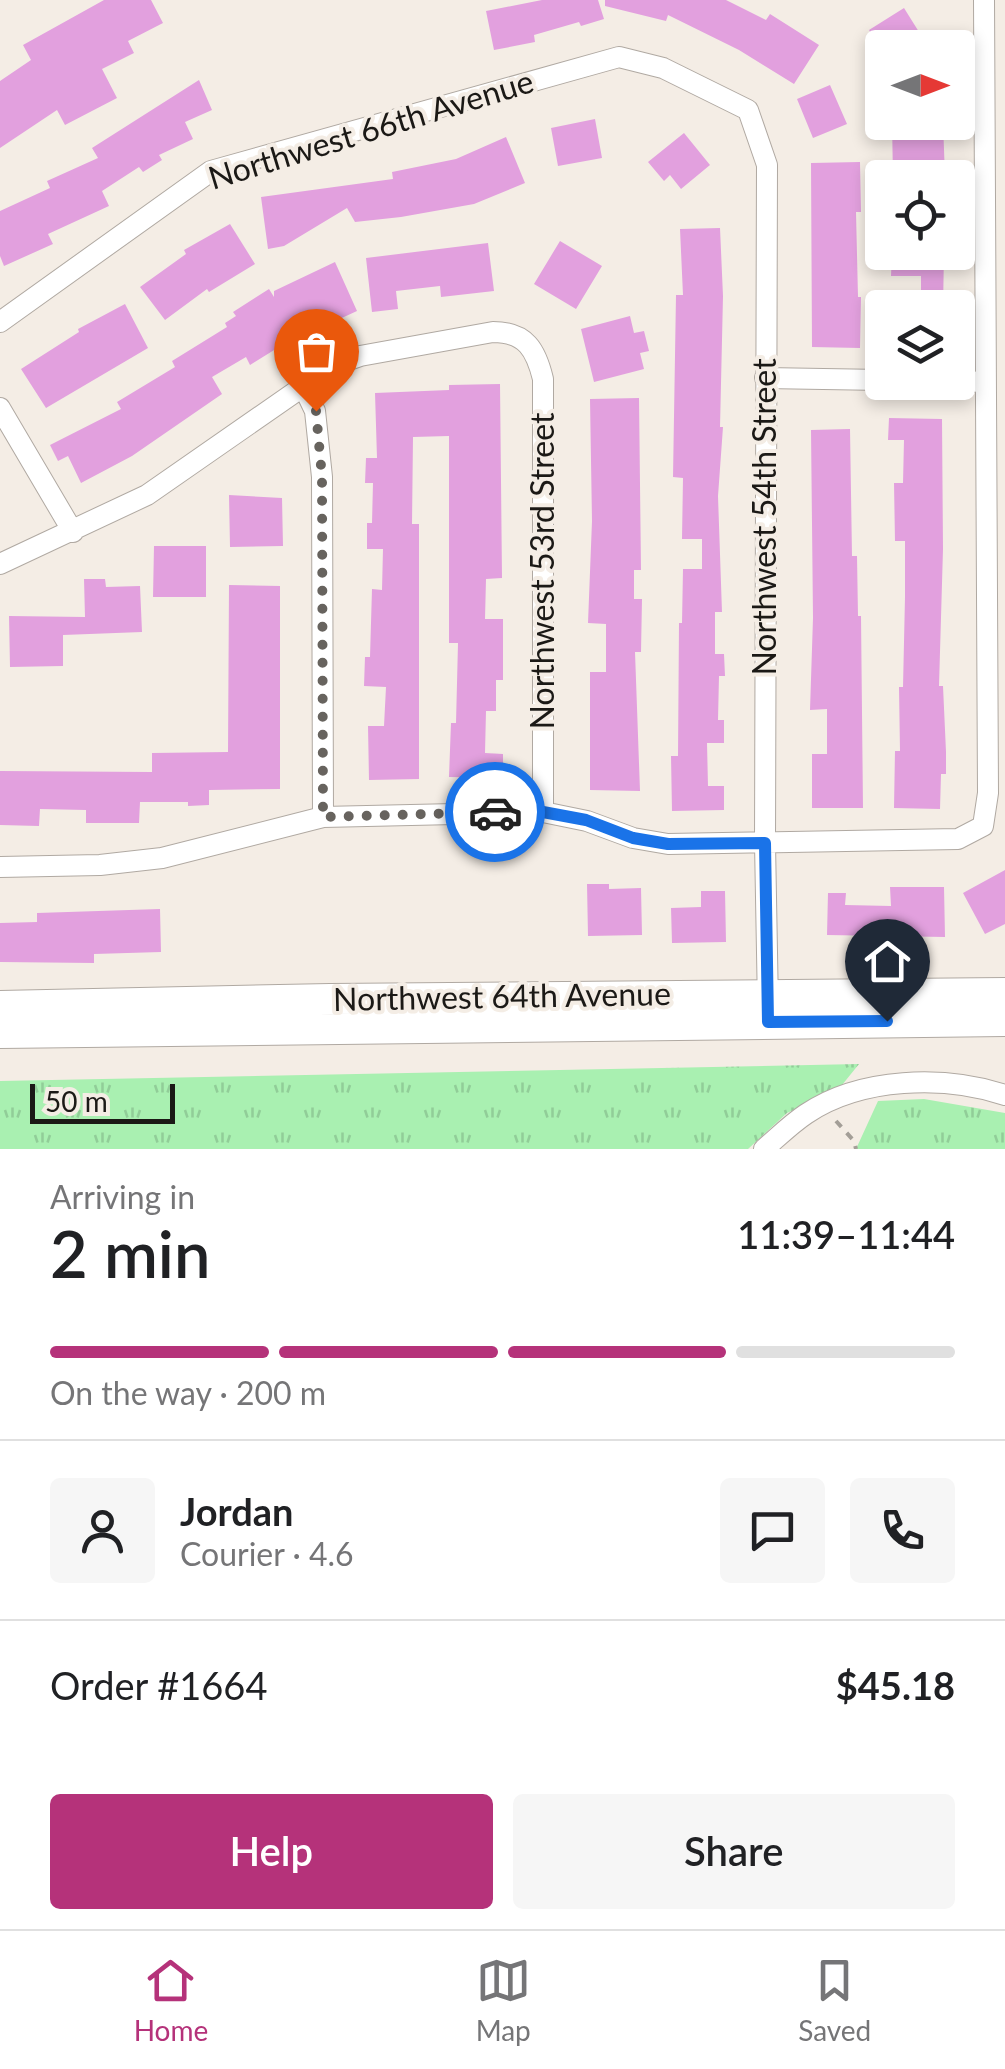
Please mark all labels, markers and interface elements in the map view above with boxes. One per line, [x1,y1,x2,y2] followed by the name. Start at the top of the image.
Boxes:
[865,30,975,140] north arrow
[865,30,975,400] map controls
[203,61,538,197] street label: Northwest 66th Avenue
[865,160,975,270] button: locate
[865,290,975,400] button: layers
[274,309,359,412] pin
[289,324,344,379] icon: bag
[744,358,783,676] street label: Northwest 54th Street
[522,412,561,729] street label: Northwest 53rd Street
[445,762,545,862] courier
[468,785,523,840] icon: car
[845,919,930,1022] pin
[860,934,915,989] icon: home
[333,973,671,1018] street label: Northwest 64th Avenue
[30,1079,175,1124] scale bar
[45,1084,108,1118] text: 50 m
[50,1177,195,1216] text: Arriving in
[737,1211,955,1257] text: 11:39–11:44
[50,1214,210,1292] text: 2 min
[50,1373,326,1412] text: On the way · 200 m
[50,1478,155,1583] button: person
[720,1478,825,1583] button: chat
[850,1478,955,1583] button: phone
[180,1488,293,1534] text: Jordan
[180,1534,354,1573] text: Courier · 4.6
[50,1662,267,1708] text: Order #1664
[836,1662,955,1708] text: $45.18
[50,1794,493,1909] button: Help
[513,1794,955,1909] button: Share
[134,1953,208,2047] tab: Home
[476,1953,531,2047] tab: Map
[798,1953,871,2047] tab: Saved

